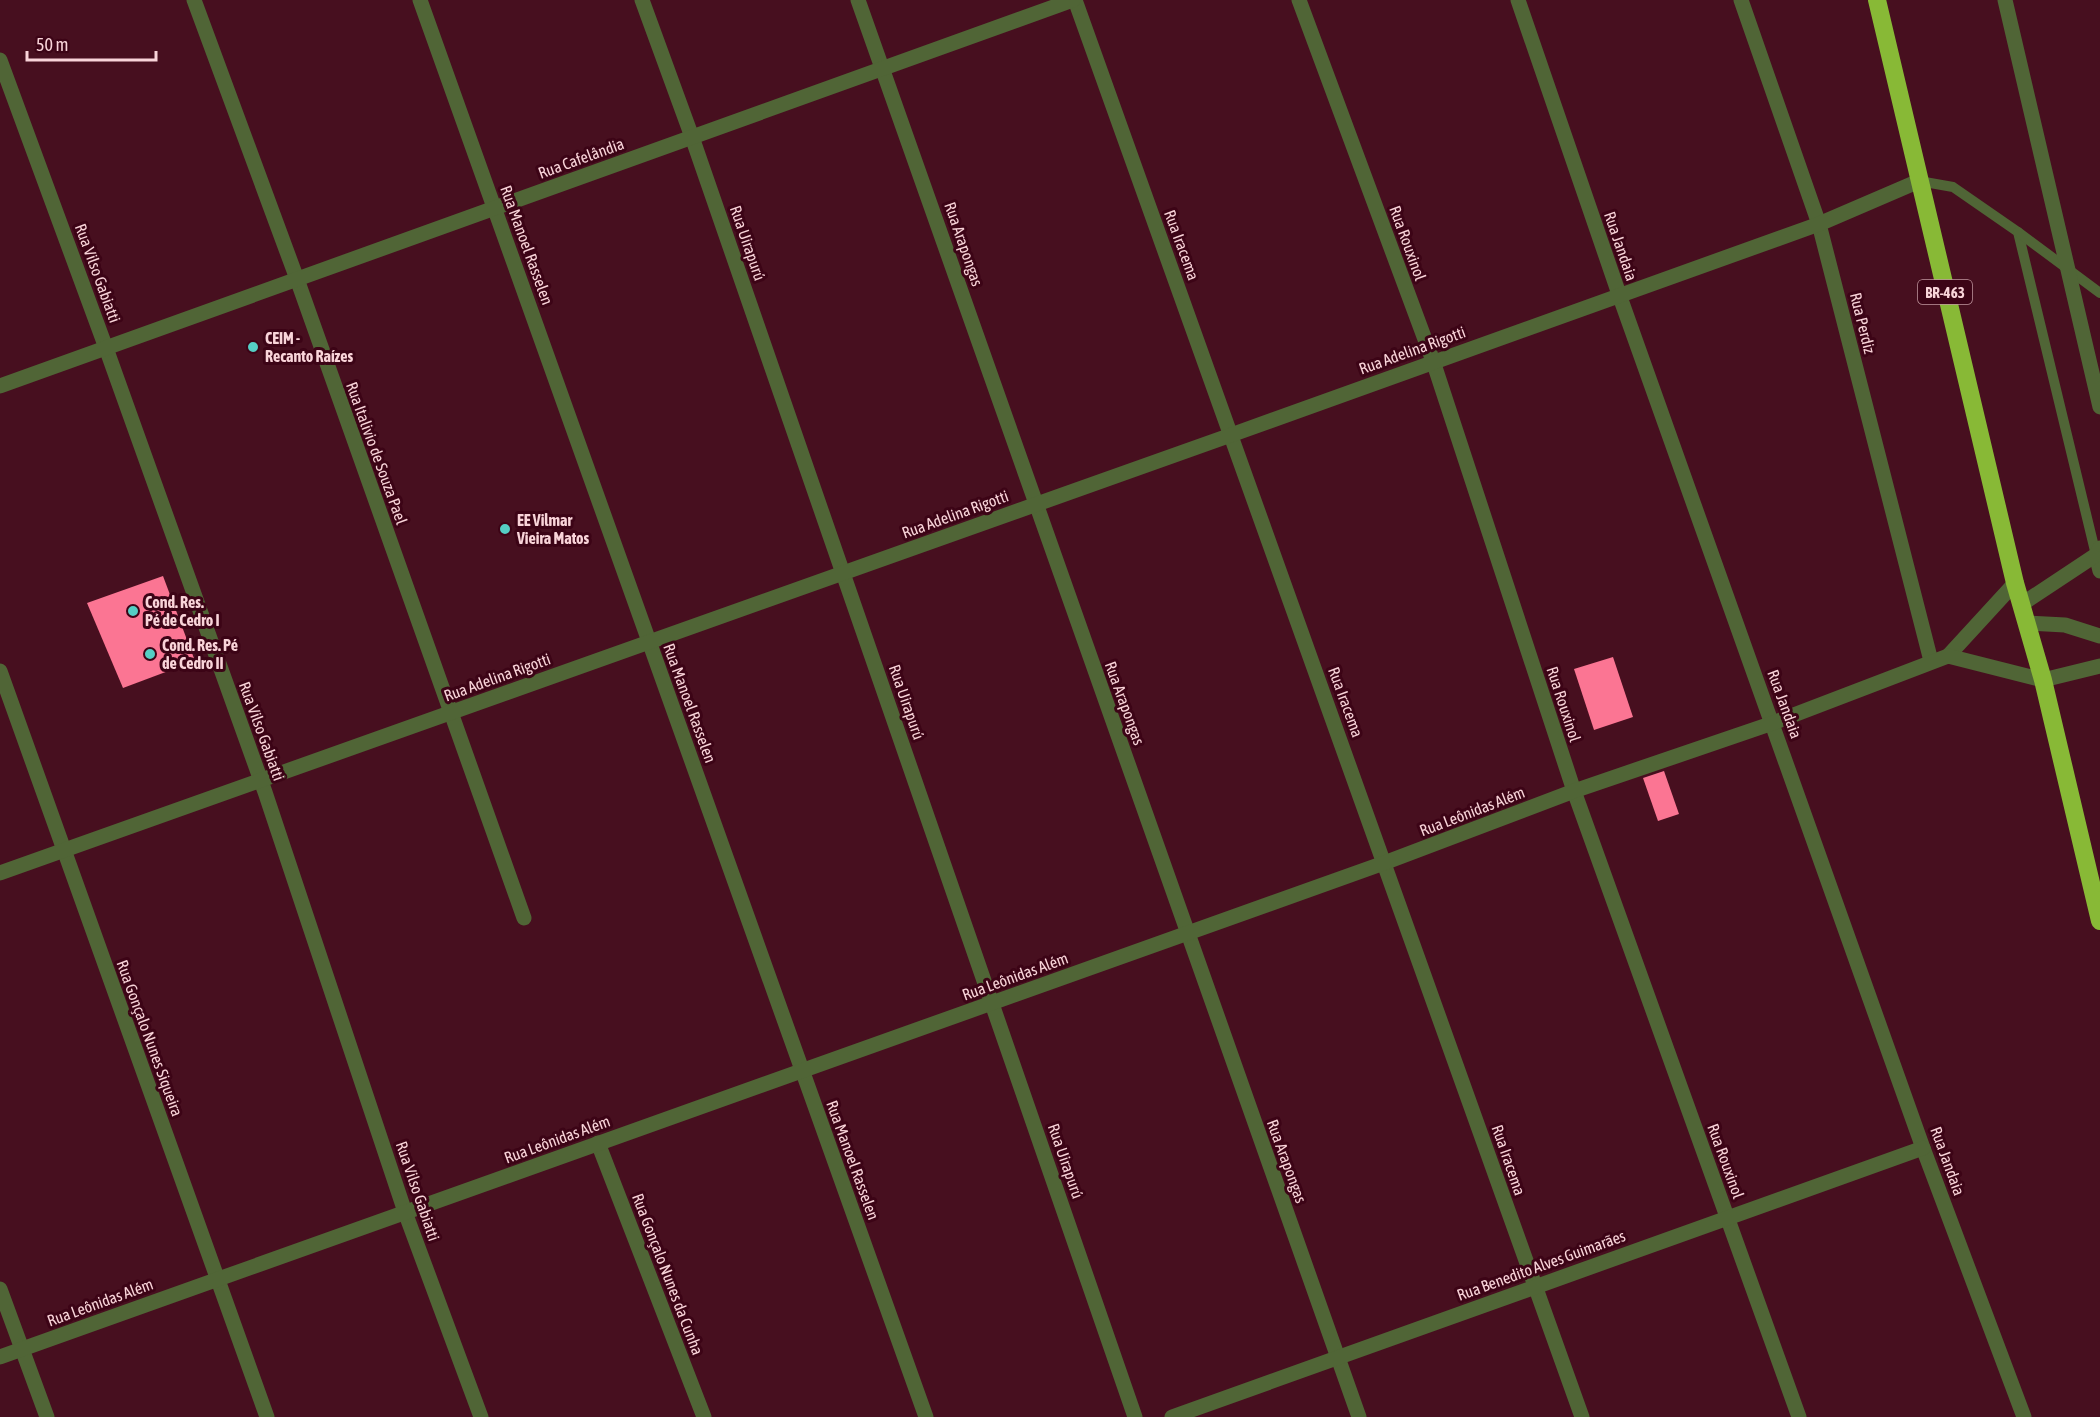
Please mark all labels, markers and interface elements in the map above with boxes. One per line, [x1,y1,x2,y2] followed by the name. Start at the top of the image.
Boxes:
[27,24,156,62] scale bar
[36,34,68,55] text: 50 m
[536,134,626,182] street label: Rua Cafelândia
[497,183,557,307] street label: Rua Manoel Rasselen
[940,200,987,289] street label: Rua Arapongas
[726,203,769,283] street label: Rua Uirapurú
[1386,203,1430,284] street label: Rua Rouxinol
[1161,207,1203,283] street label: Rua Iracema
[1601,209,1641,283] street label: Rua Jandaia
[72,221,124,325] street label: Rua Vilso Gabiatti
[1918,280,1972,304] road number: BR-463
[1847,291,1879,356] street label: Rua Perdiz
[1356,322,1468,379] street label: Rua Adelina Rigotti
[265,329,353,365] place label: CEIM - Recanto Raízes
[246,340,260,354] marker: CEIM - Recanto Raízes
[343,379,411,527] street label: Rua Italivio de Souza Pael
[899,486,1011,543] street label: Rua Adelina Rigotti
[516,511,590,547] place label: EE Vilmar Vieira Matos
[498,522,512,536] marker: EE Vilmar Vieira Matos
[145,593,220,629] place label: Cond. Res. Pé de Cedro I
[126,604,140,618] marker: Cond. Res. Pé de Cedro I
[162,636,238,672] place label: Cond. Res. Pé de Cedro II
[660,641,720,765] street label: Rua Manoel Rasselen
[143,647,157,661] marker: Cond. Res. Pé de Cedro II
[441,649,553,706] street label: Rua Adelina Rigotti
[1101,659,1149,748] street label: Rua Arapongas
[885,662,928,742] street label: Rua Uirapurú
[1325,664,1367,740] street label: Rua Iracema
[1543,664,1585,745] street label: Rua Rouxinol
[1764,667,1806,741] street label: Rua Jandaia
[236,679,288,783] street label: Rua Vilso Gabiatti
[1417,783,1527,839] street label: Rua Leônidas Além
[960,949,1070,1003] street label: Rua Leônidas Além
[112,957,187,1119] street label: Rua Gonçalo Nunes Siqueira
[823,1098,883,1222] street label: Rua Manoel Rasselen
[502,1112,612,1166] street label: Rua Leônidas Além
[1263,1117,1311,1206] street label: Rua Arapongas
[1044,1121,1087,1201] street label: Rua Uirapurú
[1704,1121,1748,1202] street label: Rua Rouxinol
[1489,1122,1529,1198] street label: Rua Iracema
[1927,1124,1969,1198] street label: Rua Jandaia
[393,1139,443,1243] street label: Rua Vilso Gabiatti
[628,1191,707,1358] street label: Rua Gonçalo Nunes da Cunha
[1454,1226,1628,1304] street label: Rua Benedito Alves Guimarães
[45,1275,155,1329] street label: Rua Leônidas Além

